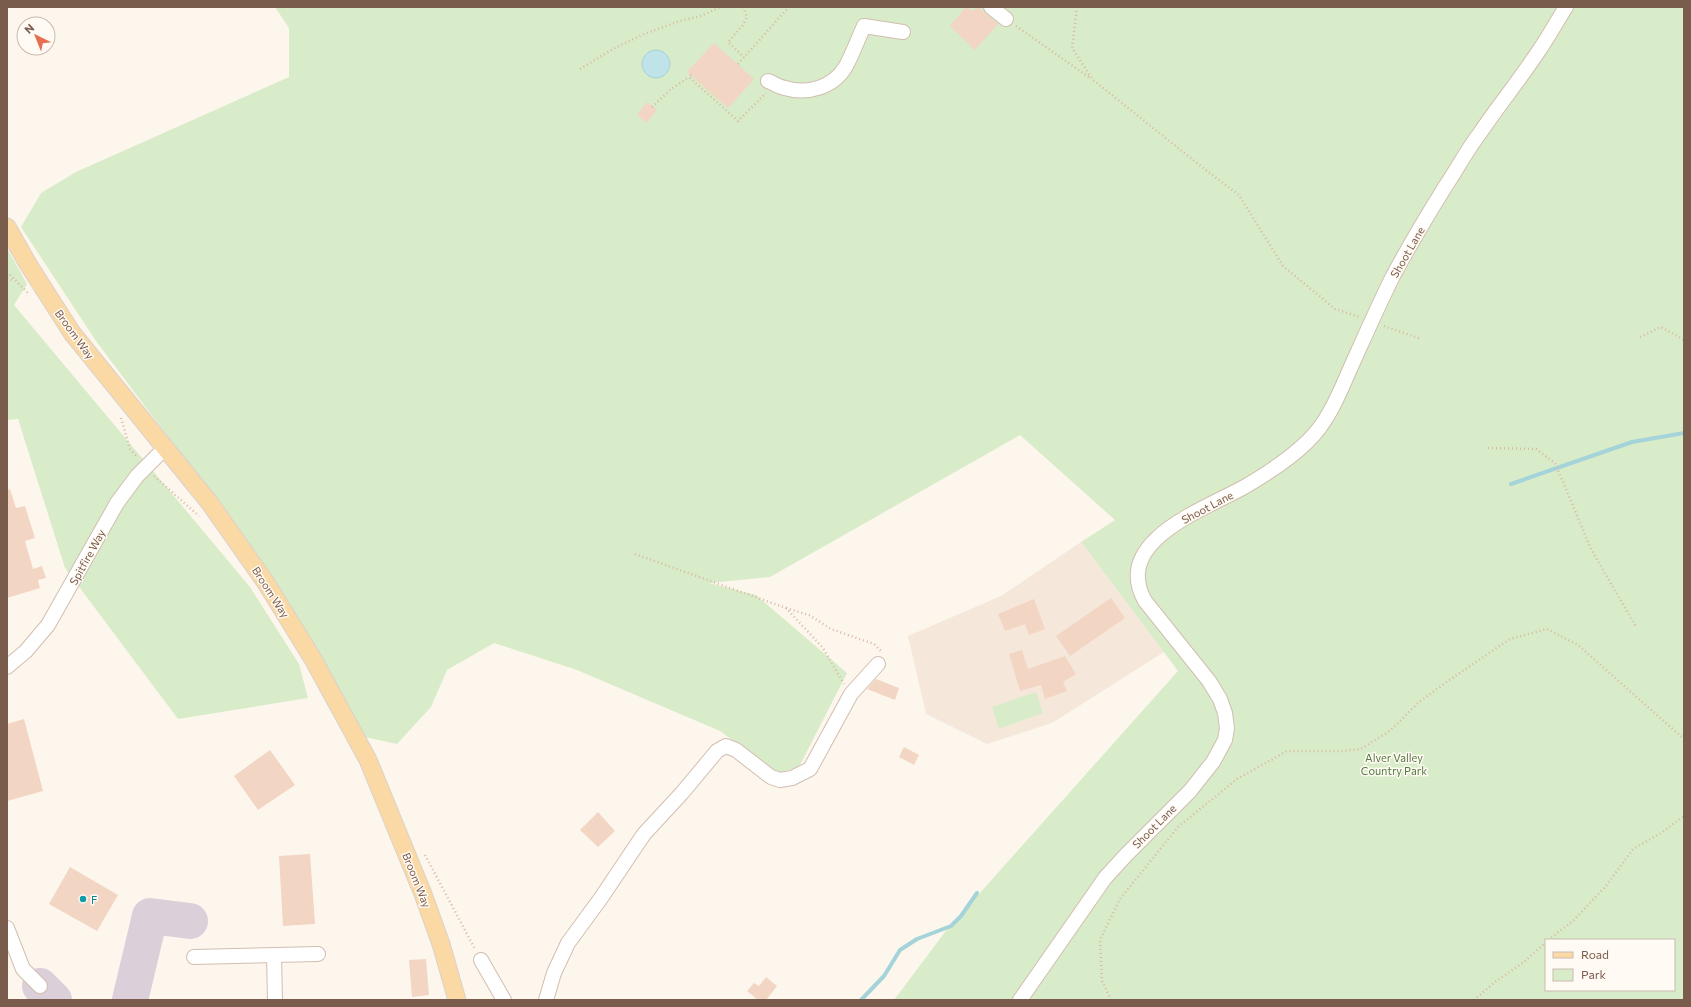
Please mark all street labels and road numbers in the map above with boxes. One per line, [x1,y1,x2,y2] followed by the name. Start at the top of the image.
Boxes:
[1387,224,1427,280] street label: Shoot Lane
[53,307,98,362] street label: Broom Way
[1179,488,1235,526] street label: Shoot Lane
[66,527,108,587] street label: Spitfire Way
[250,564,292,620] street label: Broom Way
[1129,801,1179,851] street label: Shoot Lane
[400,851,434,910] street label: Broom Way

